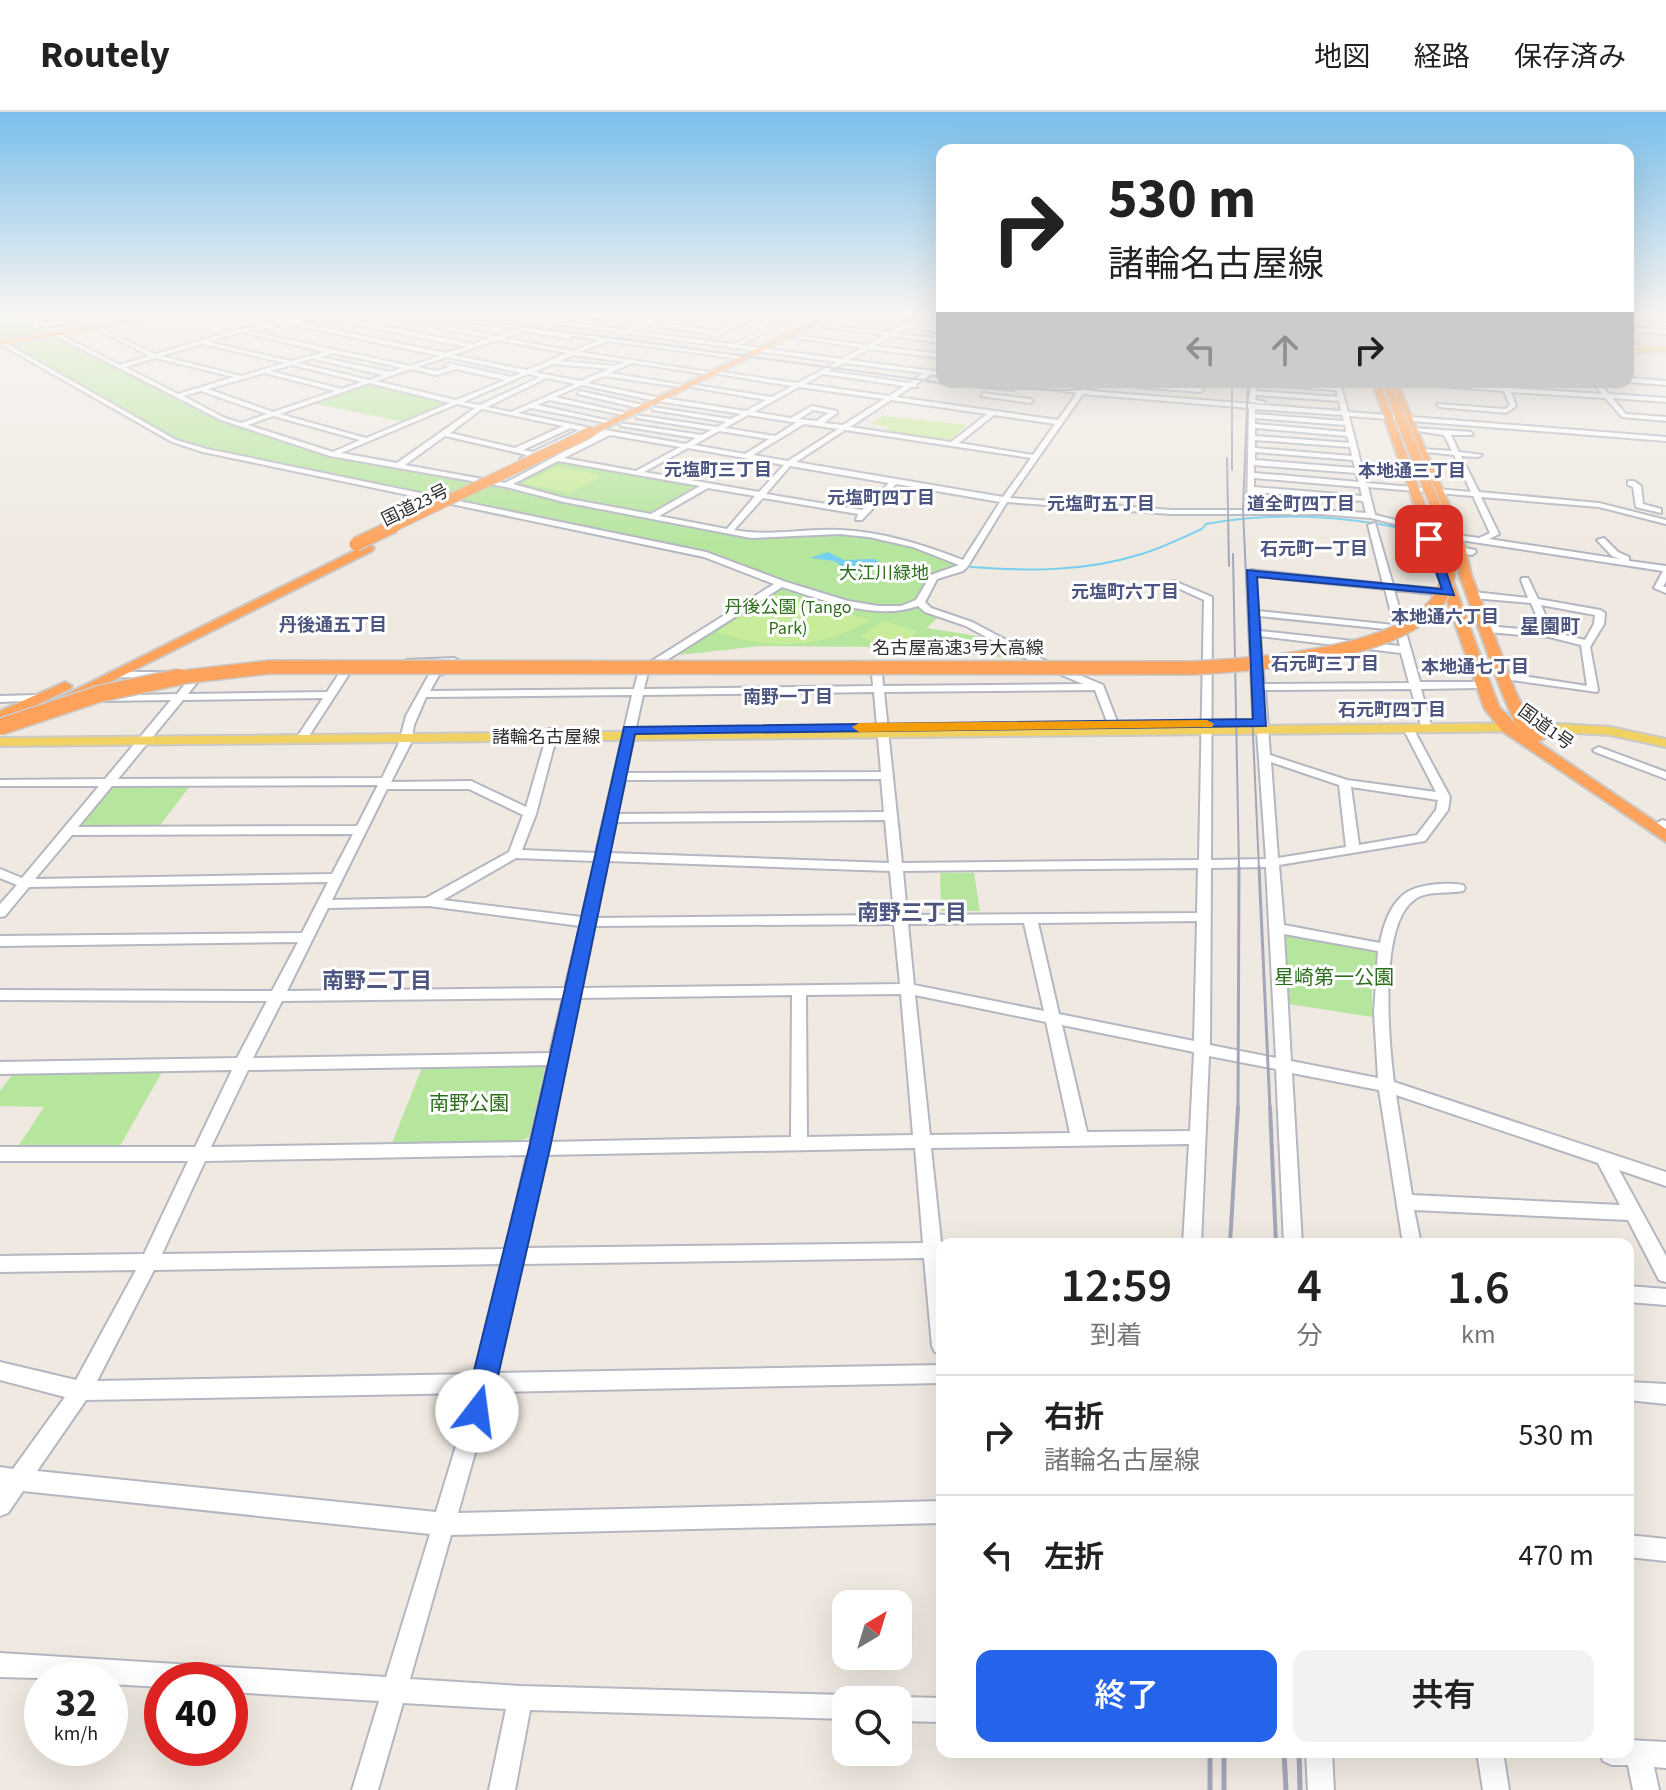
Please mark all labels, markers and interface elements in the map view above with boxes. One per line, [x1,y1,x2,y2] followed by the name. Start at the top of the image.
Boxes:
[40,28,170,82] text: Routely
[1314,37,1370,77] text: 地図
[1414,37,1470,77] text: 経路
[1514,37,1626,77] text: 保存済み
[1108,160,1256,239] text: 530 m
[976,176,1080,280] icon: right
[1108,239,1324,290] text: 諸輪名古屋線
[1179,328,1223,372] icon: left
[1263,328,1307,372] icon: ahead
[1347,328,1391,372] icon: right
[664,458,772,483] district label: 元塩町三丁目
[1358,459,1466,484] district label: 本地通三丁目
[377,478,453,532] street label: 国道23号
[827,486,935,511] district label: 元塩町四丁目
[1047,492,1155,517] district label: 元塩町五丁目
[1247,492,1355,517] district label: 道全町四丁目
[1395,505,1463,573] pin
[1407,517,1451,561] icon: arrive
[1260,537,1368,562] district label: 石元町一丁目
[839,561,929,586] park label: 大江川緑地
[1071,580,1179,605] district label: 元塩町六丁目
[725,595,851,641] park label: 丹後公園 (Tango Park)
[1391,605,1499,630] district label: 本地通六丁目
[279,613,387,638] district label: 丹後通五丁目
[1520,613,1580,641] district label: 星園町
[873,636,1043,661] street label: 名古屋高速3号大高線
[1271,652,1379,677] district label: 石元町三丁目
[1421,655,1529,680] district label: 本地通七丁目
[743,685,833,710] district label: 南野一丁目
[1338,698,1446,723] district label: 石元町四丁目
[1513,699,1579,756] street label: 国道1号
[492,725,600,750] street label: 諸輪名古屋線
[857,897,967,929] district label: 南野三丁目
[1274,964,1394,992] park label: 星崎第一公園
[322,965,432,997] district label: 南野二丁目
[429,1090,509,1118] park label: 南野公園
[1060,1252,1172,1320] text: 12:59
[1297,1252,1322,1320] text: 4
[1447,1254,1510,1322] text: 1.6
[1461,1316,1496,1353] text: km
[1090,1317,1142,1354] text: 到着
[1297,1317,1323,1354] text: 分
[435,1369,519,1453] position arrow
[1044,1396,1104,1439] text: 右折
[976,1413,1020,1457] icon: right
[1518,1414,1594,1457] text: 530 m
[1044,1442,1200,1479] text: 諸輪名古屋線
[976,1533,1020,1577] icon: left
[1518,1534,1594,1577] text: 470 m
[1044,1536,1104,1579] text: 左折
[832,1590,912,1670] north arrow
[832,1590,912,1766] map controls
[976,1650,1277,1742] button: 終了
[1293,1650,1594,1742] button: 共有
[144,1662,248,1766] speed limit sign: 40
[55,1675,97,1732] text: 32
[832,1686,912,1766] button: search
[54,1720,98,1748] text: km/h

